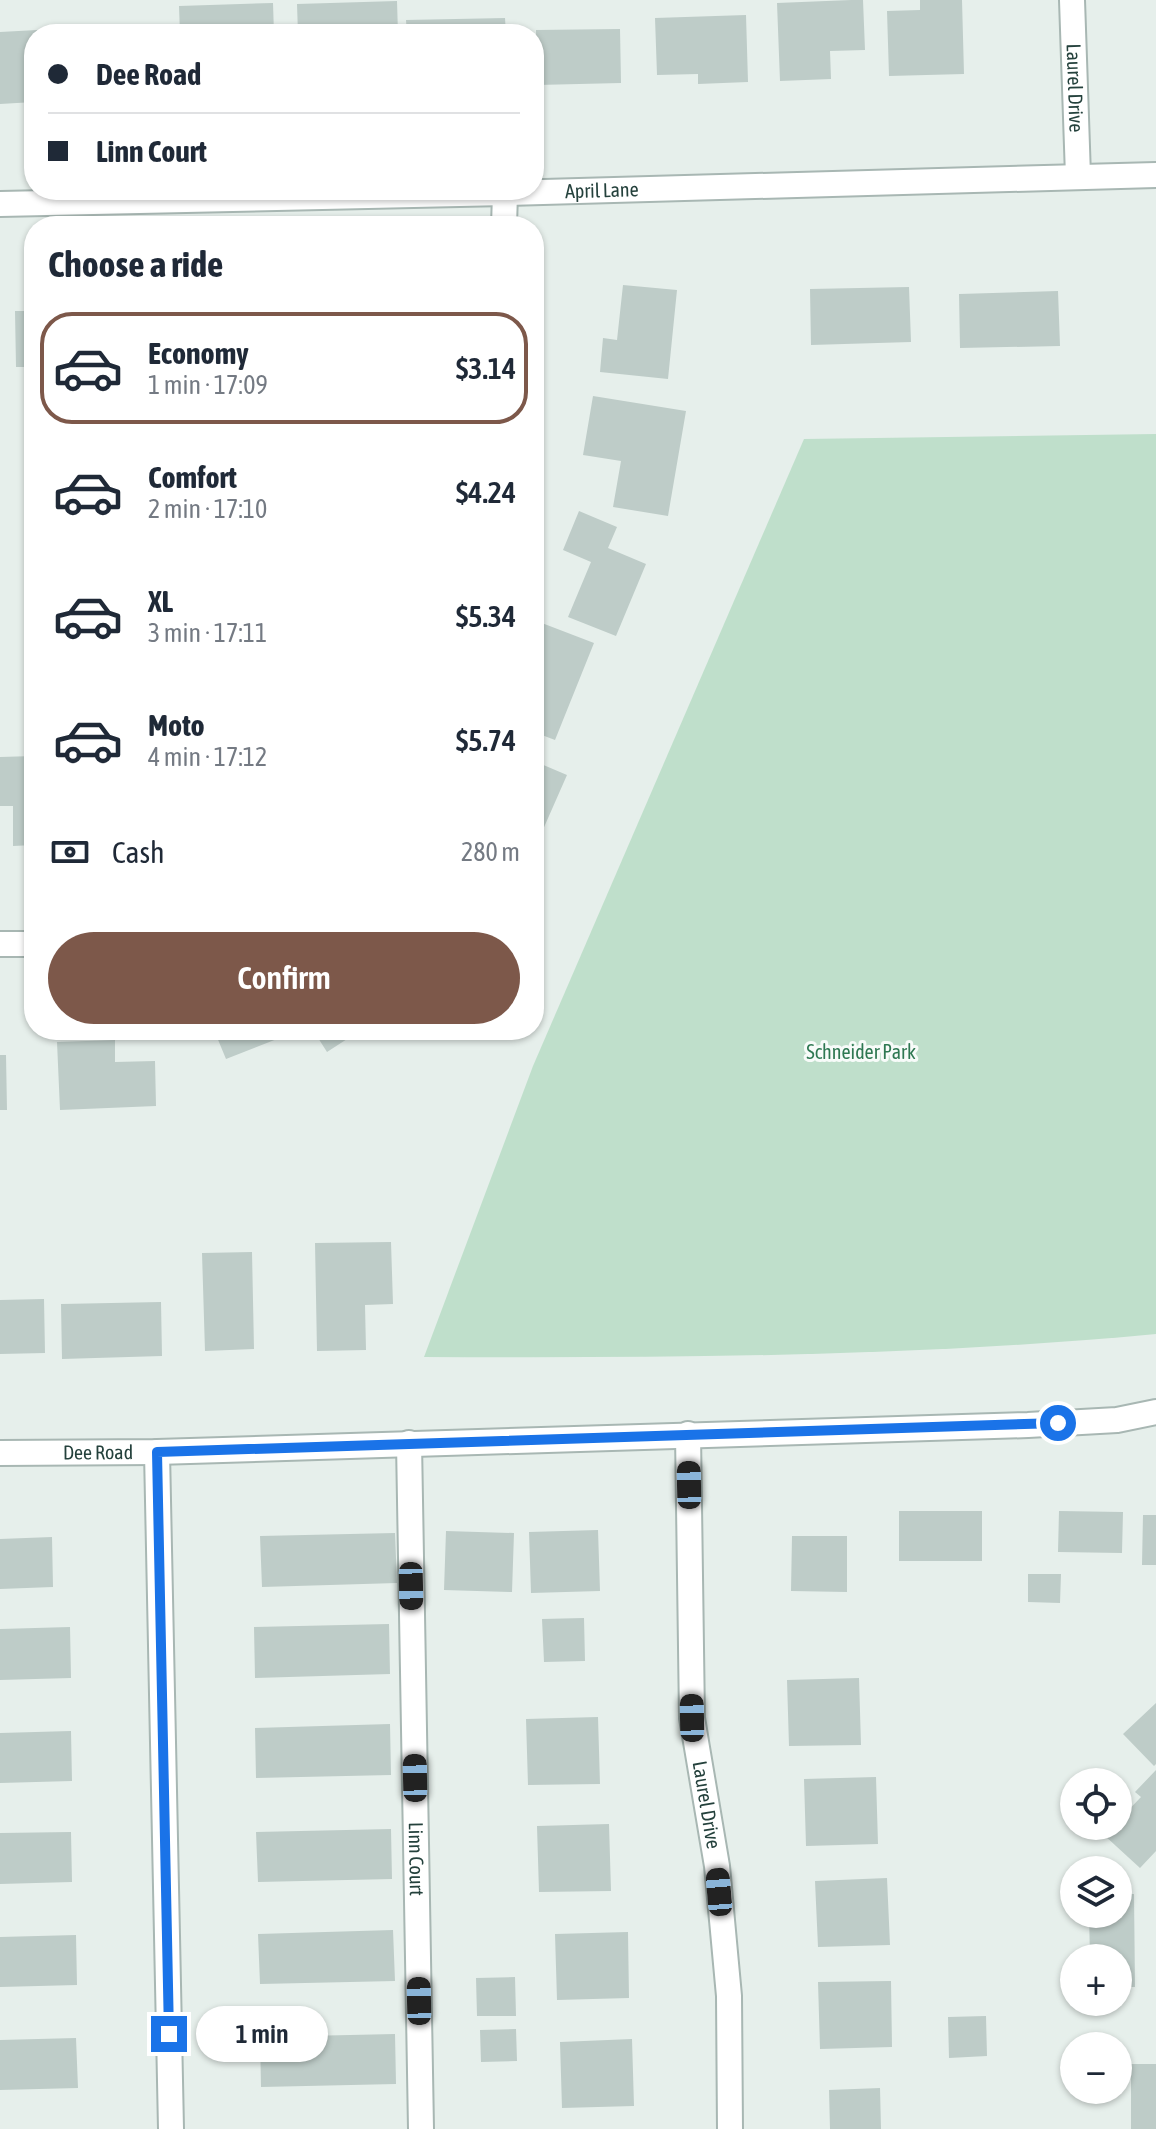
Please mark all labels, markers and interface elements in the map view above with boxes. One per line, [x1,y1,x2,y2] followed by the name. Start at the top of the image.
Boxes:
[1062,43,1089,133] street label: Laurel Drive
[96,57,201,91] text: Dee Road
[96,134,207,168] text: Linn Court
[565,177,639,202] street label: April Lane
[48,243,223,285] text: Choose a ride
[52,332,124,404] icon: car
[148,336,249,370] text: Economy
[456,351,516,385] text: $3.14
[148,370,268,400] text: 1 min · 17:09
[52,456,124,528] icon: car
[148,460,237,494] text: Comfort
[456,475,516,509] text: $4.24
[148,494,267,524] text: 2 min · 17:10
[52,580,124,652] icon: car
[148,584,173,618] text: XL
[456,599,516,633] text: $5.34
[148,618,267,648] text: 3 min · 17:11
[52,704,124,776] icon: car
[148,708,205,742] text: Moto
[456,723,516,757] text: $5.74
[148,742,267,772] text: 4 min · 17:12
[48,830,92,874] icon: cash
[112,835,165,869] text: Cash
[461,837,520,867] text: 280 m
[48,932,520,1024] button: Confirm
[806,1040,916,1063] park label: Schneider Park
[1040,1405,1076,1441] route start
[63,1440,133,1464] street label: Dee Road
[677,1461,701,1509] car
[399,1562,423,1610] car
[680,1694,704,1742] car
[403,1754,427,1802] car
[688,1759,726,1850] street label: Laurel Drive
[1060,1768,1132,2104] map controls
[1060,1768,1132,1840] button: locate
[405,1822,429,1896] street label: Linn Court
[1060,1856,1132,1928] button: layers
[705,1867,733,1917] car
[1060,1944,1132,2016] button: +
[407,1977,431,2025] car
[197,2006,329,2062] callout: 1 min
[151,2016,187,2052] route end
[235,2019,289,2049] text: 1 min
[1060,2032,1132,2104] button: −

